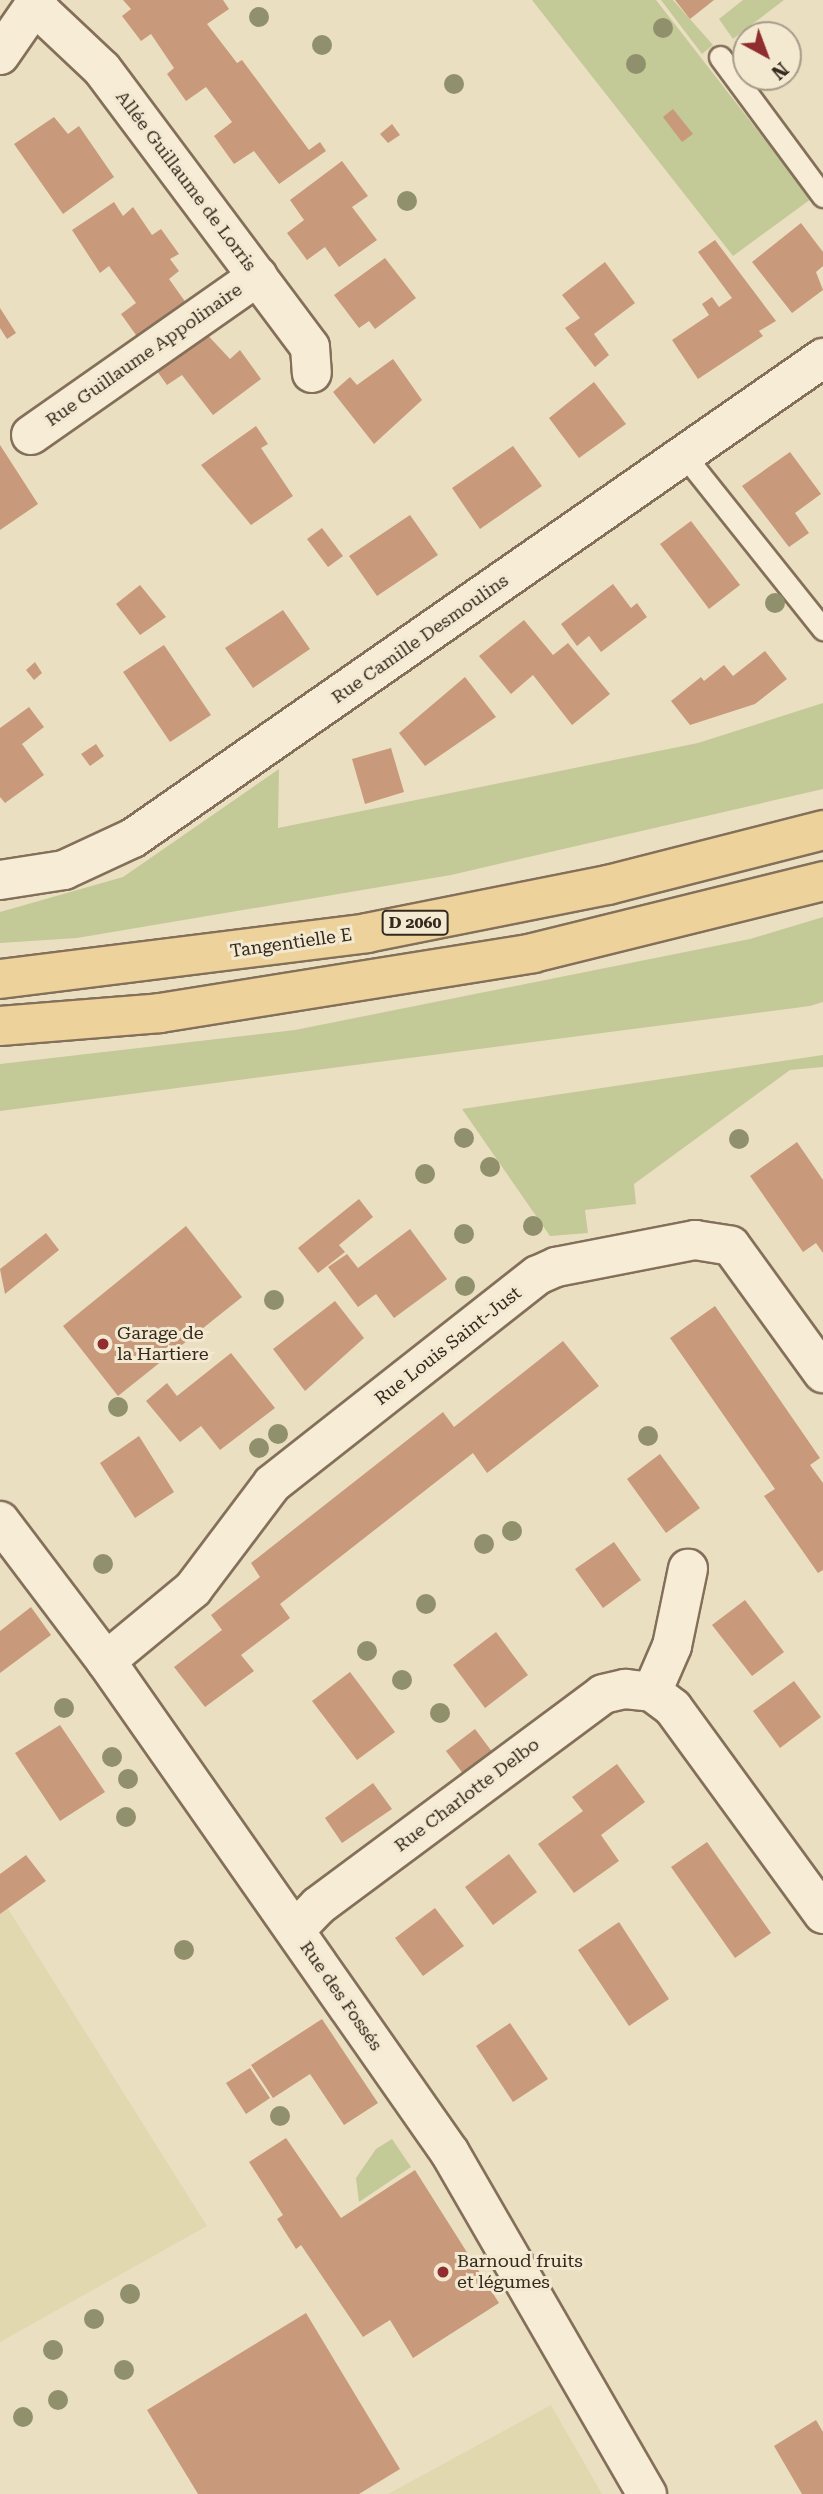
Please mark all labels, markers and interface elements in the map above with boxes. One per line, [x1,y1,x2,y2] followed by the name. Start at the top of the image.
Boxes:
[732,21,802,91] north arrow
[767,57,793,84] text: N
[111,87,261,275] street label: Allée Guillaume de Lorris
[42,279,246,431] street label: Rue Guillaume Appolinaire
[327,570,513,708] street label: Rue Camille Desmoulins
[380,911,450,936] road number: D 2060
[229,924,353,962] street label: Tangentielle E
[371,1282,525,1410] street label: Rue Louis Saint-Just
[117,1323,209,1366] place label: Garage de la Hartiere
[95,1336,111,1352] marker: Garage de la Hartiere
[390,1733,544,1857] street label: Rue Charlotte Delbo
[295,1937,387,2055] street label: Rue des Fossés
[457,2251,583,2294] place label: Barnoud fruits et légumes
[435,2264,451,2280] marker: Barnoud fruits et légumes

